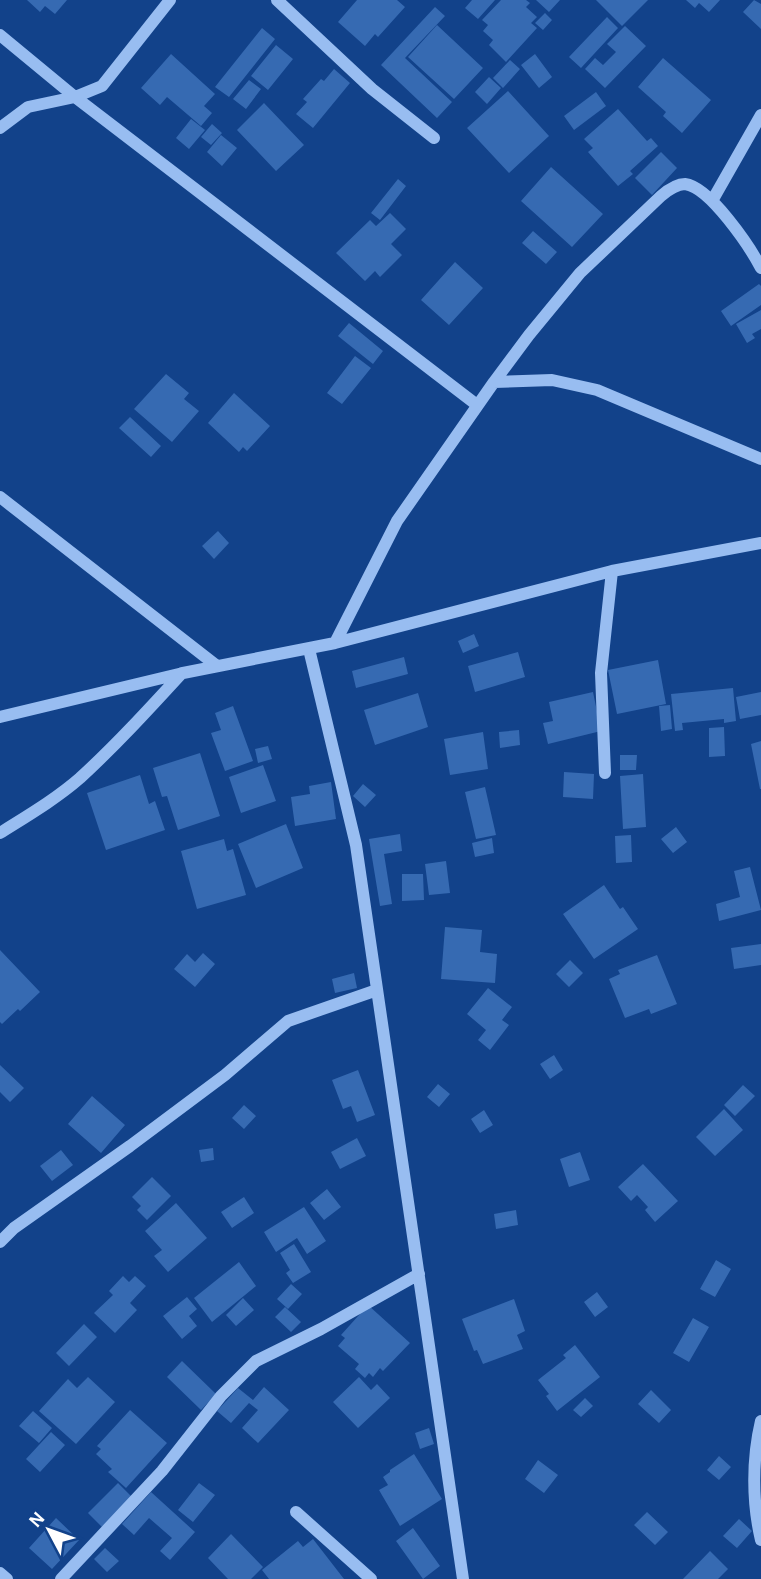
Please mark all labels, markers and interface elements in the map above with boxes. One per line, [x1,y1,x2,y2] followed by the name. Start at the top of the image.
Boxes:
[14,1495,84,1565] north arrow
[26,1509,49,1531] text: N

